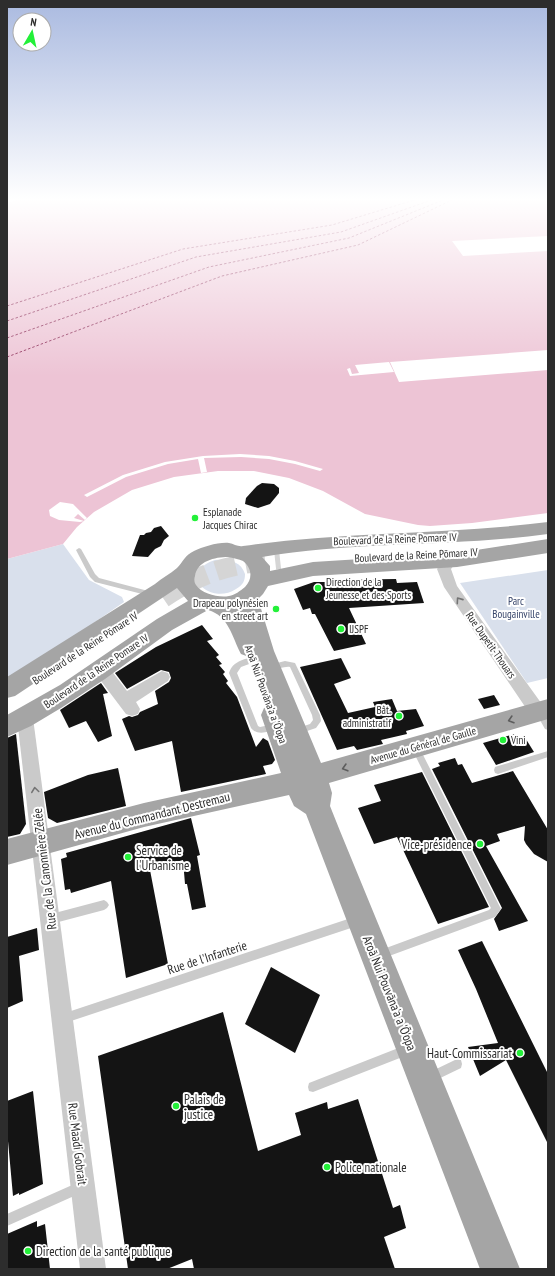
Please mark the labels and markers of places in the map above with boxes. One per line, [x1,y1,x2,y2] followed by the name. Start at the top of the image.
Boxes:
[202,505,258,532] place label: Esplanade Jacques Chirac
[190,513,200,523] marker: Esplanade Jacques Chirac
[325,575,411,602] place label: Direction de la Jeunesse et des Sports
[313,583,323,593] marker: Direction de la Jeunesse et des Sports
[193,596,268,623] place label: Drapeau polynésien en street art
[271,604,281,614] marker: Drapeau polynésien en street art
[349,622,369,636] place label: IJSPF
[336,624,346,634] marker: IJSPF
[343,703,392,730] place label: Bât. administratif
[394,711,404,721] marker: Bât. administratif
[510,733,526,747] place label: Vini
[498,735,508,745] marker: Vini
[400,836,472,853] place label: Vice-présidence
[475,839,485,849] marker: Vice-présidence
[136,842,189,874] place label: Service de l'Urbanisme
[123,852,133,862] marker: Service de l'Urbanisme
[427,1045,512,1062] place label: Haut-Commissariat
[515,1048,525,1058] marker: Haut-Commissariat
[184,1091,224,1123] place label: Palais de justice
[171,1101,181,1111] marker: Palais de justice
[335,1159,407,1176] place label: Police nationale
[322,1162,332,1172] marker: Police nationale
[36,1243,171,1260] place label: Direction de la santé publique
[23,1246,33,1256] marker: Direction de la santé publique

